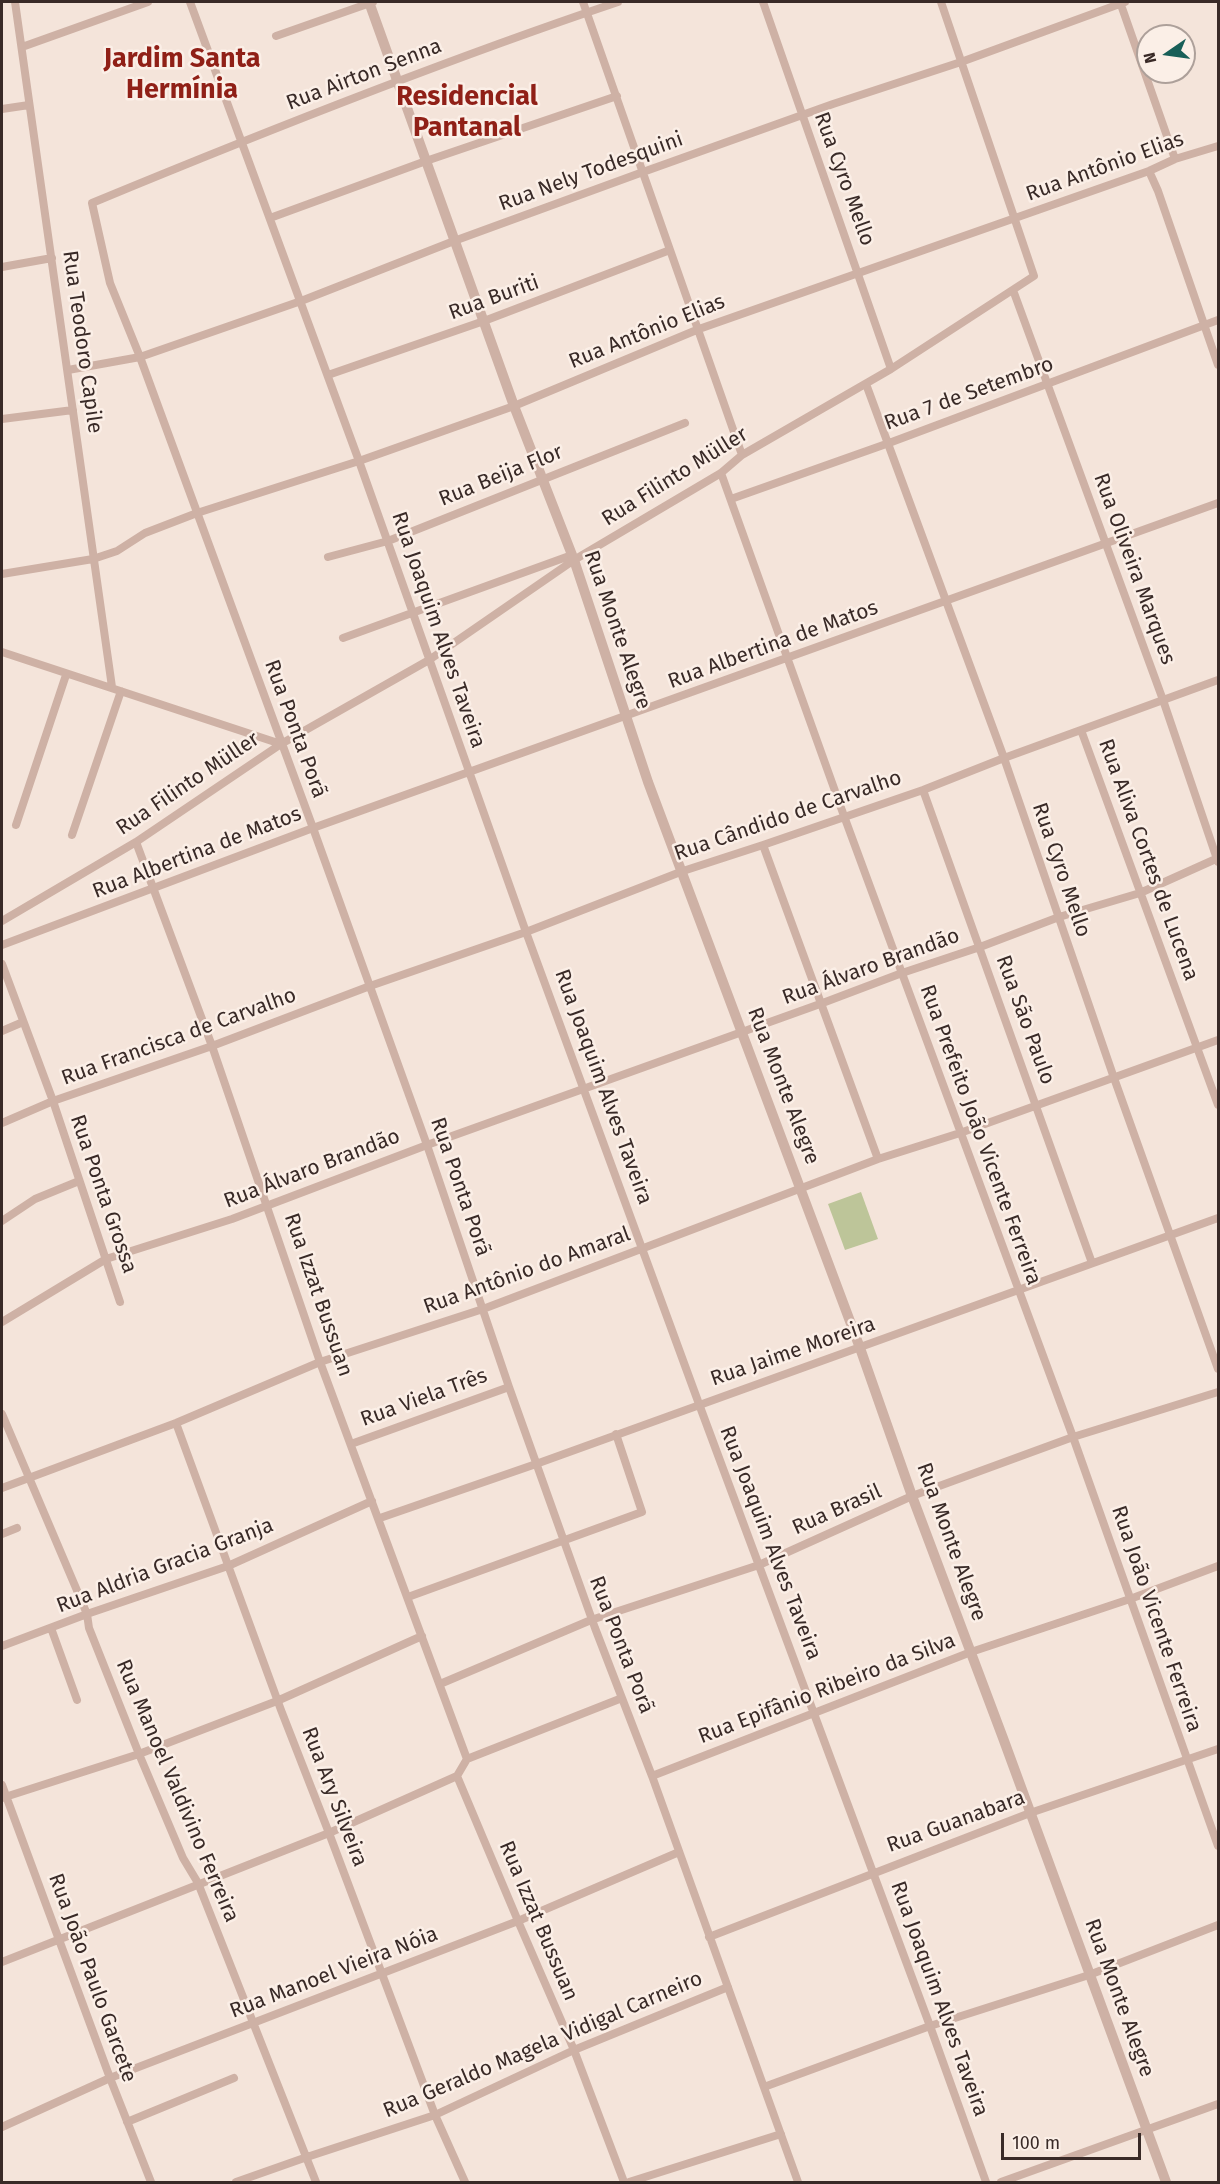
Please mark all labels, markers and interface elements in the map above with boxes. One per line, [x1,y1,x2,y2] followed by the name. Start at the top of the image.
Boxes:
[1136,24,1196,84] north arrow
[283,34,445,116] street label: Rua Airton Senna
[103,43,261,106] district label: Jardim Santa Hermínia
[1139,50,1160,65] text: N
[396,81,538,144] district label: Residencial Pantanal
[808,109,880,249] street label: Rua Cyro Mello
[495,127,687,217] street label: Rua Nely Todesquini
[1023,127,1187,207] street label: Rua Antônio Elias
[57,249,107,435] street label: Rua Teodoro Capile
[445,270,543,326] street label: Rua Buriti
[565,289,729,375] street label: Rua Antônio Elias
[881,352,1057,436] street label: Rua 7 de Setembro
[597,422,753,532] street label: Rua Filinto Müller
[435,440,567,512] street label: Rua Beija Flor
[1088,470,1180,668] street label: Rua Oliveira Marques
[386,508,490,752] street label: Rua Joaquim Alves Taveira
[578,547,656,713] street label: Rua Monte Alegre
[665,595,881,695] street label: Rua Albertina de Matos
[258,657,332,801] street label: Rua Ponta Porã
[112,727,264,841] street label: Rua Filinto Müller
[1092,736,1204,984] street label: Rua Aliva Cortes de Lucena
[671,765,905,867] street label: Rua Cândido de Carvalho
[1026,799,1096,941] street label: Rua Cyro Mello
[89,802,305,904] street label: Rua Albertina de Matos
[779,923,963,1011] street label: Rua Álvaro Brandão
[990,952,1060,1088] street label: Rua São Paulo
[549,966,657,1208] street label: Rua Joaquim Alves Taveira
[914,981,1046,1289] street label: Rua Prefeito João Vicente Ferreira
[58,983,300,1091] street label: Rua Francisca de Carvalho
[741,1004,825,1168] street label: Rua Monte Alegre
[64,1111,142,1277] street label: Rua Ponta Grossa
[424,1114,496,1260] street label: Rua Ponta Porã
[220,1124,404,1214] street label: Rua Álvaro Brandão
[278,1210,358,1380] street label: Rua Izzat Bussuan
[420,1222,634,1320] street label: Rua Antônio do Amaral
[707,1312,879,1392] street label: Rua Jaime Moreira
[357,1363,491,1433] street label: Rua Viela Três
[714,1423,826,1663] street label: Rua Joaquim Alves Taveira
[911,1459,991,1625] street label: Rua Monte Alegre
[788,1479,886,1541] street label: Rua Brasil
[1105,1503,1207,1735] street label: Rua João Vicente Ferreira
[53,1513,277,1619] street label: Rua Aldria Gracia Granja
[583,1573,659,1717] street label: Rua Ponta Porã
[695,1628,959,1750] street label: Rua Epifânio Ribeiro da Silva
[110,1656,244,1926] street label: Rua Manoel Valdivino Ferreira
[296,1724,372,1870] street label: Rua Ary Silveira
[884,1785,1028,1859] street label: Rua Guanabara
[493,1837,583,2005] street label: Rua Izzat Bussuan
[43,1870,141,2086] street label: Rua João Paulo Garcete
[885,1878,993,2120] street label: Rua Joaquim Alves Taveira
[1079,1915,1159,2081] street label: Rua Monte Alegre
[226,1922,442,2024] street label: Rua Manoel Vieira Nóia
[380,1966,706,2124] street label: Rua Geraldo Magela Vidigal Carneiro
[1004,2121,1144,2159] scale bar
[1012,2132,1060,2154] text: 100 m

